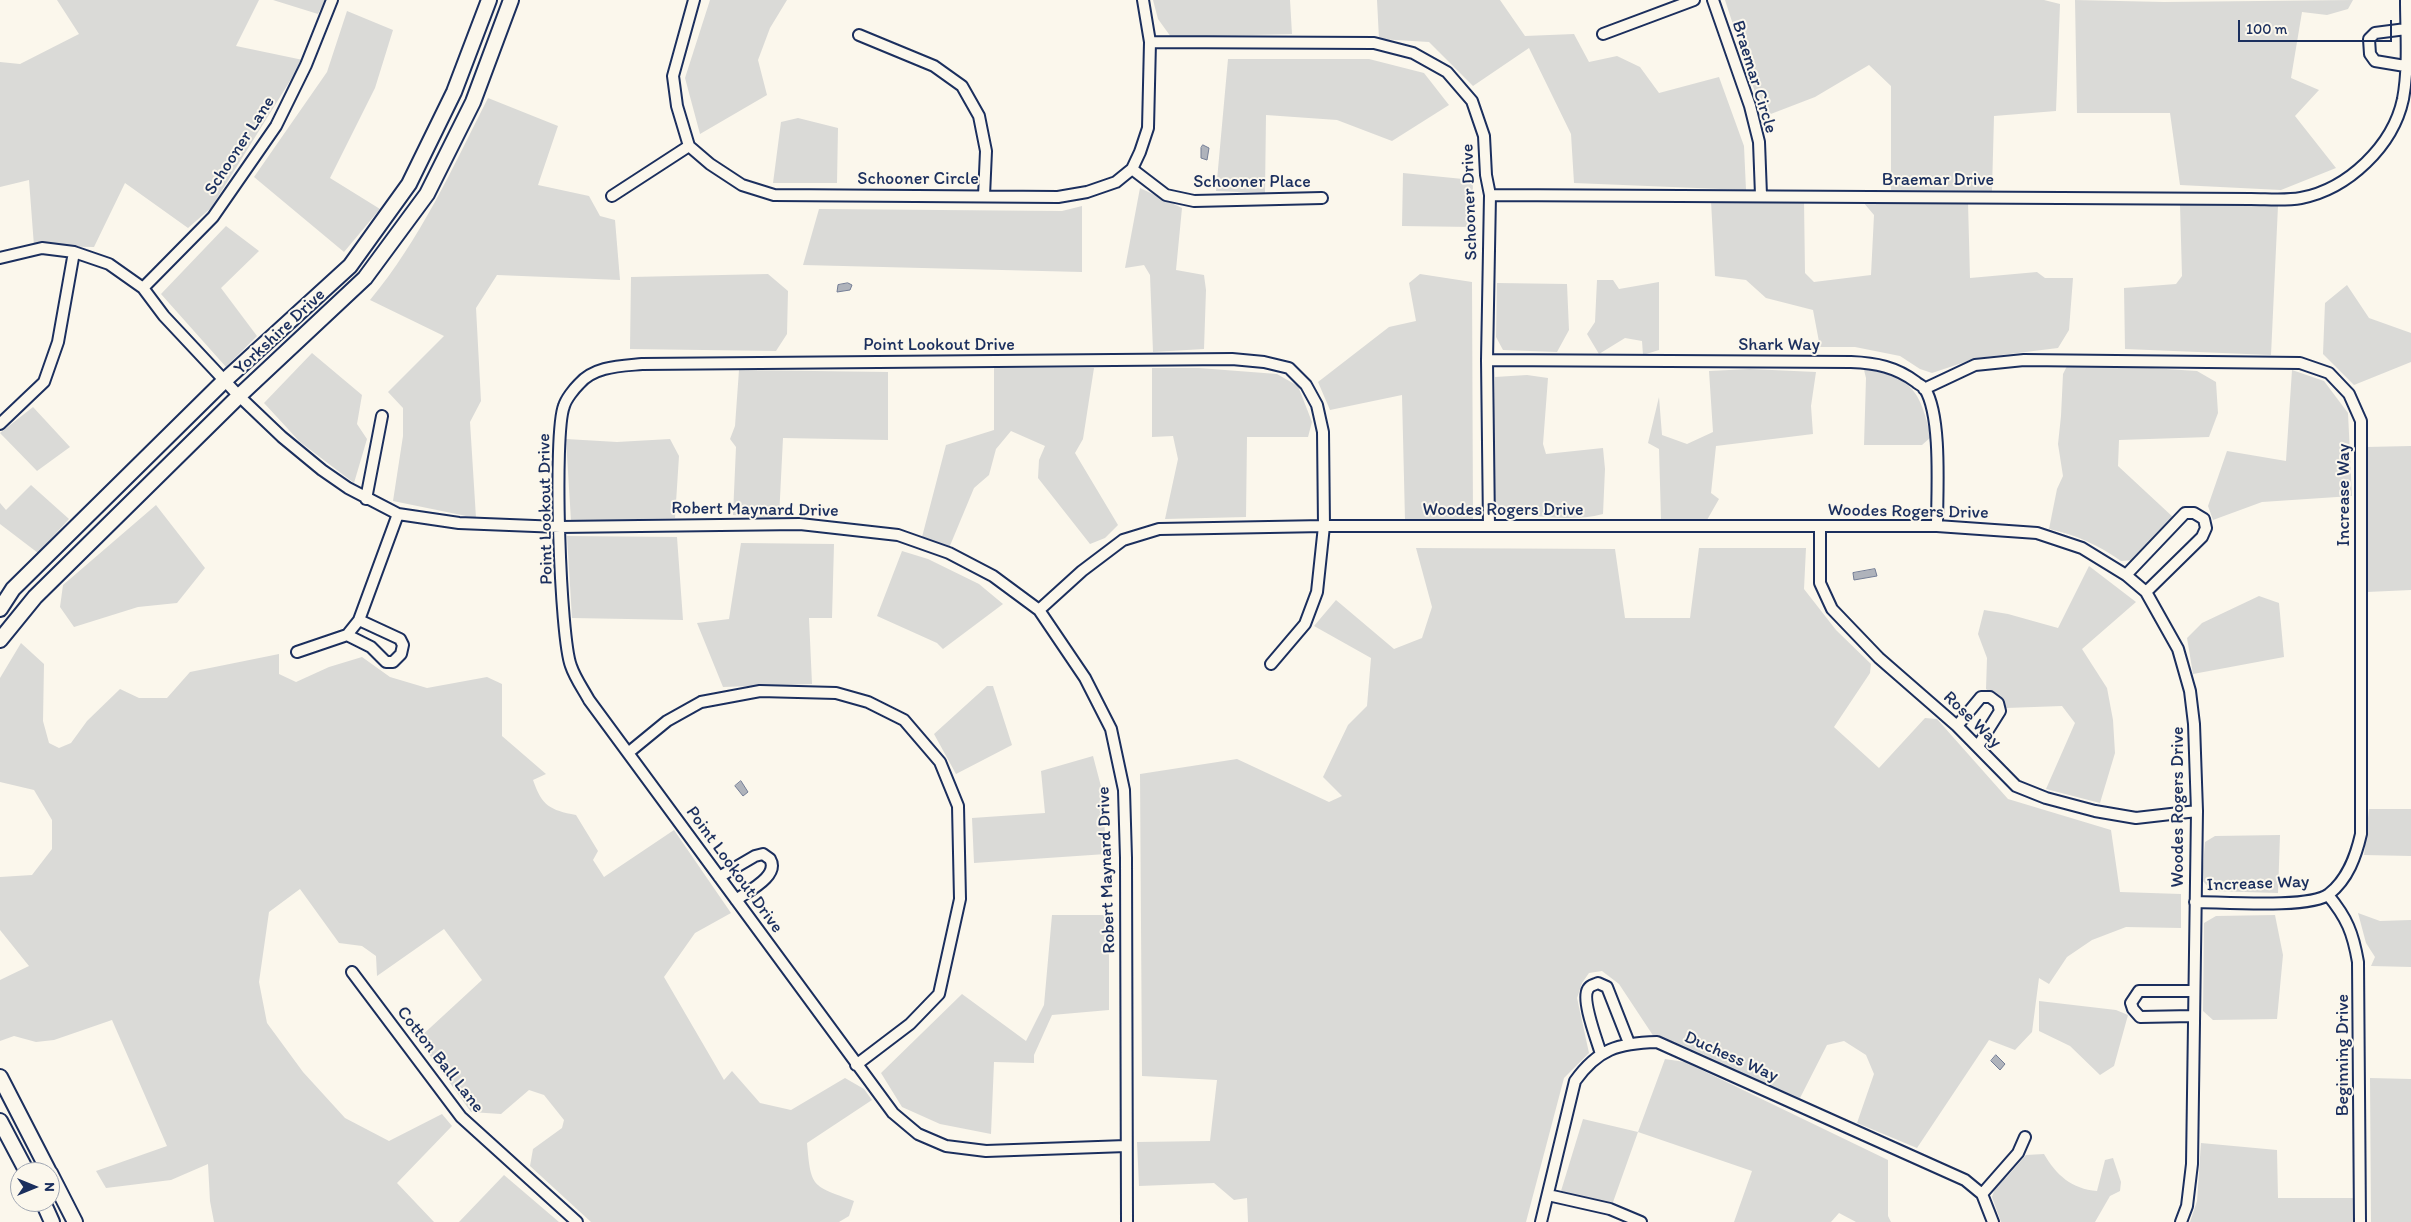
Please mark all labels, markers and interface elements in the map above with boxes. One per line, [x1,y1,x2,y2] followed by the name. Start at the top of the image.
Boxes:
[2241,10,2395,42] scale bar
[1727,18,1781,136] street label: Braemar Circle
[2246,20,2287,38] text: 100 m
[200,93,280,199] street label: Schooner Lane
[1457,143,1483,261] street label: Schooner Drive
[857,168,979,190] street label: Schooner Circle
[1882,169,1994,191] street label: Braemar Drive
[1193,171,1311,193] street label: Schooner Place
[230,284,330,380] street label: Yorkshire Drive
[863,334,1015,356] street label: Point Lookout Drive
[1738,334,1820,356] street label: Shark Way
[534,433,558,585] street label: Point Lookout Drive
[2333,444,2355,546] street label: Increase Way
[671,498,839,522] street label: Robert Maynard Drive
[1422,499,1584,521] street label: Woodes Rogers Drive
[1827,500,1989,524] street label: Woodes Rogers Drive
[1938,687,2006,753] street label: Rose Way
[2167,726,2189,888] street label: Woodes Rogers Drive
[1093,786,1121,954] street label: Robert Maynard Drive
[681,802,787,938] street label: Point Lookout Drive
[2206,871,2310,897] street label: Increase Way
[2332,994,2354,1116] street label: Beginning Drive
[392,1002,488,1118] street label: Cotton Ball Lane
[1681,1027,1781,1087] street label: Duchess Way
[10,1162,60,1212] north arrow
[41,1182,58,1192] text: N

